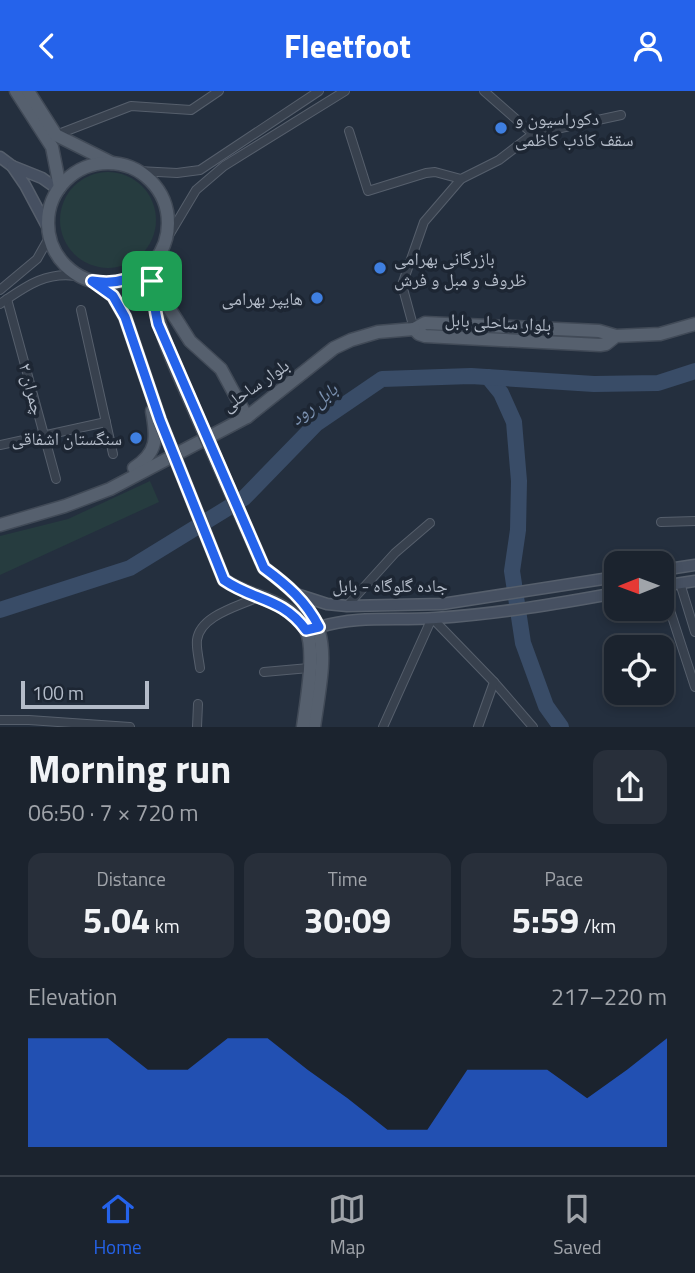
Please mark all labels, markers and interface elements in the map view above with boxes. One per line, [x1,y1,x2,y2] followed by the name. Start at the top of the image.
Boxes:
[284,22,411,70] text: Fleetfoot
[28,27,66,65] icon: back
[629,27,667,65] icon: person
[515,105,634,153] place label: دکوراسیون و سقف کاذب کاظمی
[493,120,509,136] marker: دکوراسیون و سقف کاذب کاظمی
[394,245,527,293] place label: بازرگانی بهرامی ظروف و مبل و فرش
[122,251,182,311] pin
[372,260,388,276] marker: بازرگانی بهرامی ظروف و مبل و فرش
[133,262,171,300] icon: arrive
[221,285,303,312] place label: هایپر بهرامی
[309,290,325,306] marker: هایپر بهرامی
[444,306,552,338] street label: بلوار ساحلی بابل
[215,352,295,418] street label: بلوار ساحلی
[12,360,52,418] street label: چمران ۲
[283,374,344,432] water label: بابل رود
[12,425,122,452] place label: سنگستان اشفاقی
[128,430,144,446] marker: سنگستان اشفاقی
[604,551,674,621] north arrow
[604,551,674,705] map controls
[332,572,448,599] street label: جاده گلوگاه - بابل
[604,635,674,705] button: locate
[21,678,149,710] scale bar
[32,678,84,707] text: 100 m
[28,740,231,798] text: Morning run
[593,750,667,824] button: share
[28,795,198,830] text: 06:50 · 7 × 720 m
[96,864,166,893] text: Distance
[328,864,367,893] text: Time
[545,864,583,893] text: Pace
[83,893,150,947] text: 5.04
[304,893,391,947] text: 30:09
[511,893,579,947] text: 5:59
[150,911,180,940] text: km
[579,911,616,940] text: /km
[28,979,117,1014] text: Elevation
[551,979,667,1014] text: 217–220 m
[93,1190,142,1261] tab: Home
[328,1190,366,1261] tab: Map
[553,1190,602,1261] tab: Saved

